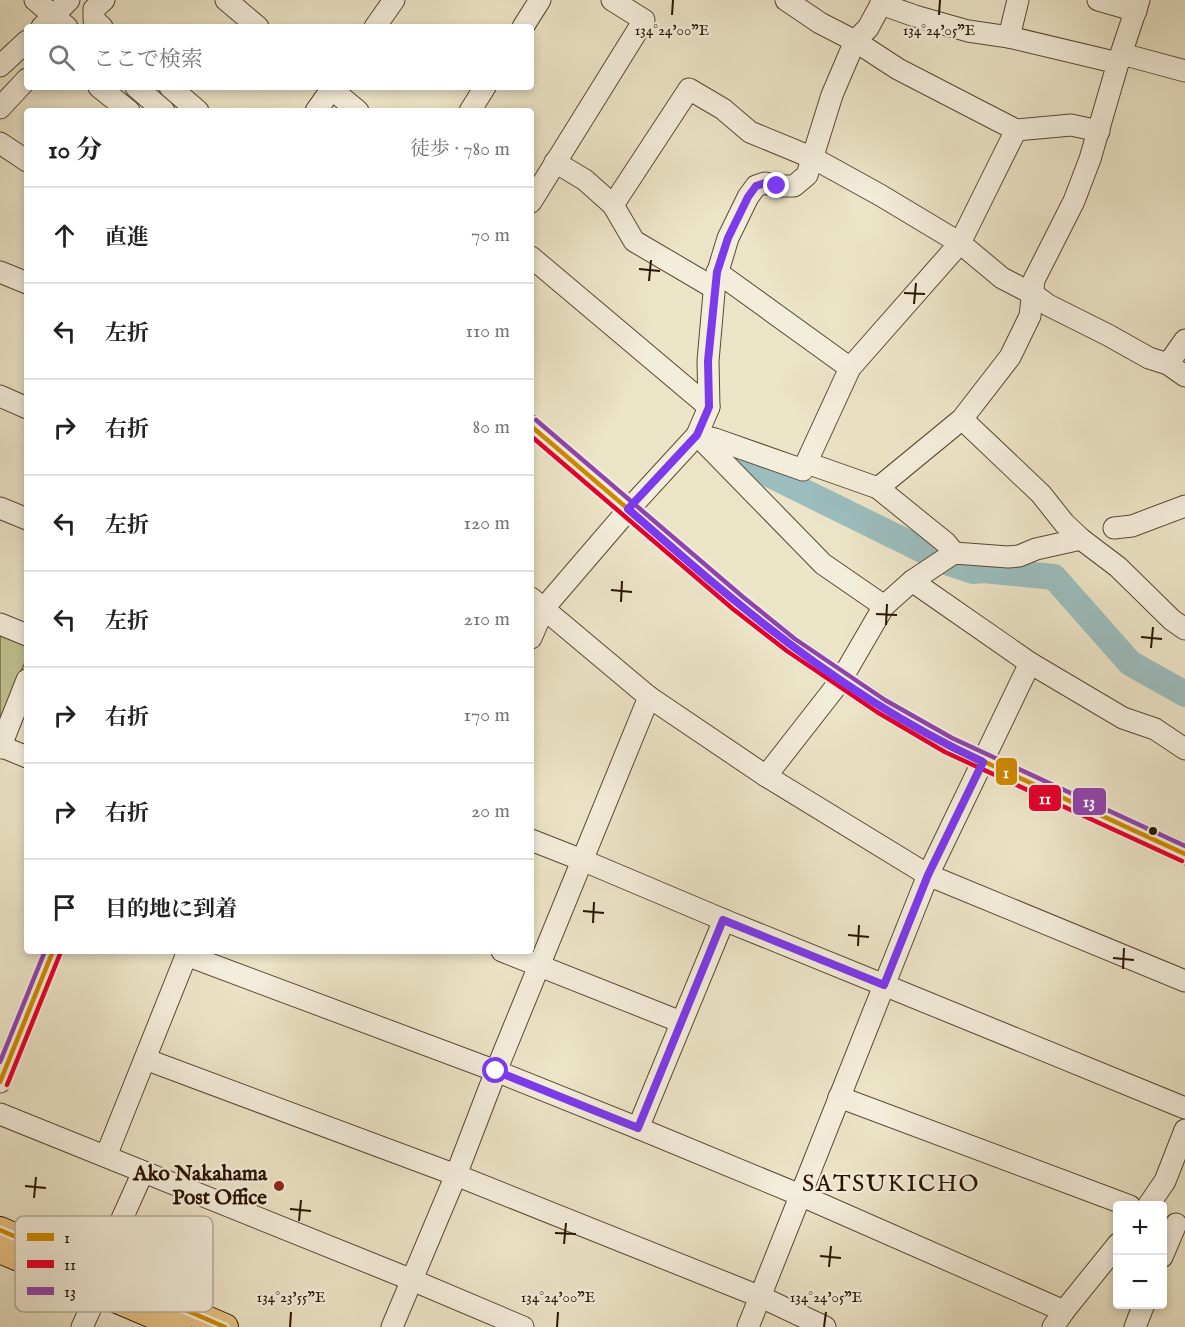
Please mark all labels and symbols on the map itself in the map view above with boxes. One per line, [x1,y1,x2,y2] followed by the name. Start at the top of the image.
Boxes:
[635,21,709,40] text: 134°24'00"E
[903,21,975,40] text: 134°24'05"E
[763,172,789,198] route end
[995,757,1018,786] line badge: 1
[1003,764,1009,784] text: 1
[1028,784,1062,812] line badge: 11
[1072,787,1107,816] line badge: 13
[1039,790,1051,810] text: 11
[1083,793,1095,813] text: 13
[1147,825,1159,837] unlabelled marker
[482,1057,508,1083] route start
[132,1161,268,1212] place label: Ako Nakahama Post Office
[802,1169,980,1200] district label: SATSUKICHO
[272,1179,286,1193] marker: Ako Nakahama Post Office
[15,1216,213,1312] legend
[64,1229,70,1249] text: 1
[64,1256,76,1276] text: 11
[64,1283,76,1303] text: 13
[257,1288,325,1307] text: 134°23'55"E
[521,1288,595,1307] text: 134°24'00"E
[790,1288,862,1307] text: 134°24'05"E

